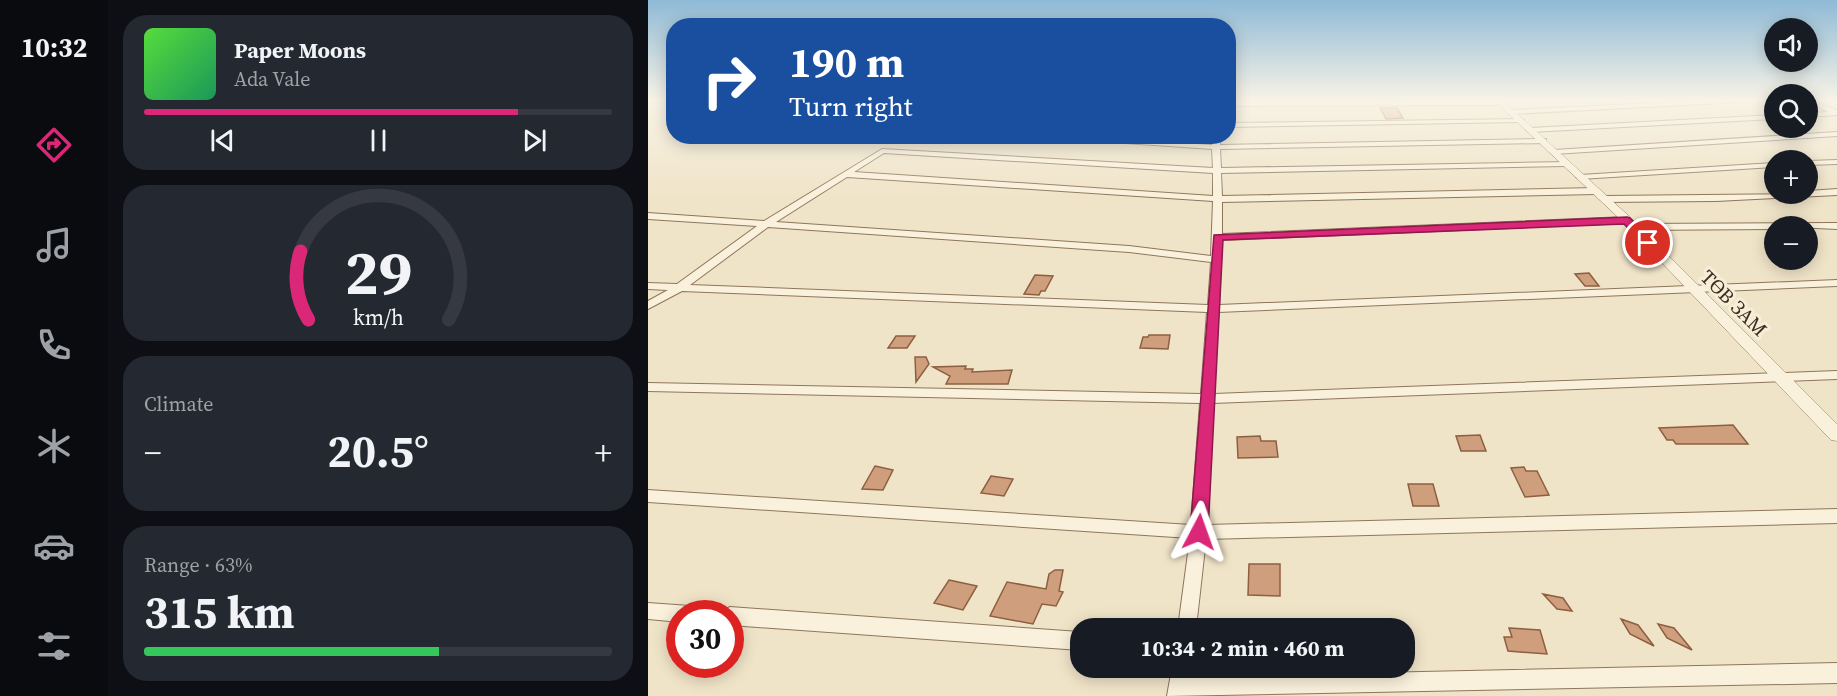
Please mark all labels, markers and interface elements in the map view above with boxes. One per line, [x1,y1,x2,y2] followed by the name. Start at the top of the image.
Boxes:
[1764,18,1818,270] map controls
[1764,18,1818,72] button: sound
[21,29,87,66] text: 10:32
[789,33,904,91] text: 190 m
[234,35,366,65] text: Paper Moons
[690,42,768,120] icon: right
[234,65,310,93] text: Ada Vale
[1764,84,1818,138] button: search
[789,88,913,125] text: Turn right
[33,124,75,166] icon: directions
[206,124,239,157] icon: previous
[362,124,395,157] icon: pause
[518,124,551,157] icon: next
[1764,150,1818,204] button: +
[1764,216,1818,270] button: −
[1622,217,1673,268] pin
[33,224,75,266] icon: music
[1631,226,1664,259] icon: arrive
[344,229,412,315] text: 29
[1694,263,1774,343] street label: ТӨВ ЗАМ
[352,303,404,332] text: km/h
[33,324,75,366] icon: phone
[144,390,213,418] text: Climate
[327,420,429,482] text: 20.5°
[33,425,75,467] icon: climate
[144,430,162,475] text: −
[595,430,612,475] text: +
[1167,500,1231,564] position arrow
[33,525,75,567] icon: car
[144,551,253,579] text: Range · 63%
[144,581,295,643] text: 315 km
[666,600,744,678] speed limit sign: 30
[33,625,75,667] icon: filters
[1141,633,1344,663] text: 10:34 · 2 min · 460 m

